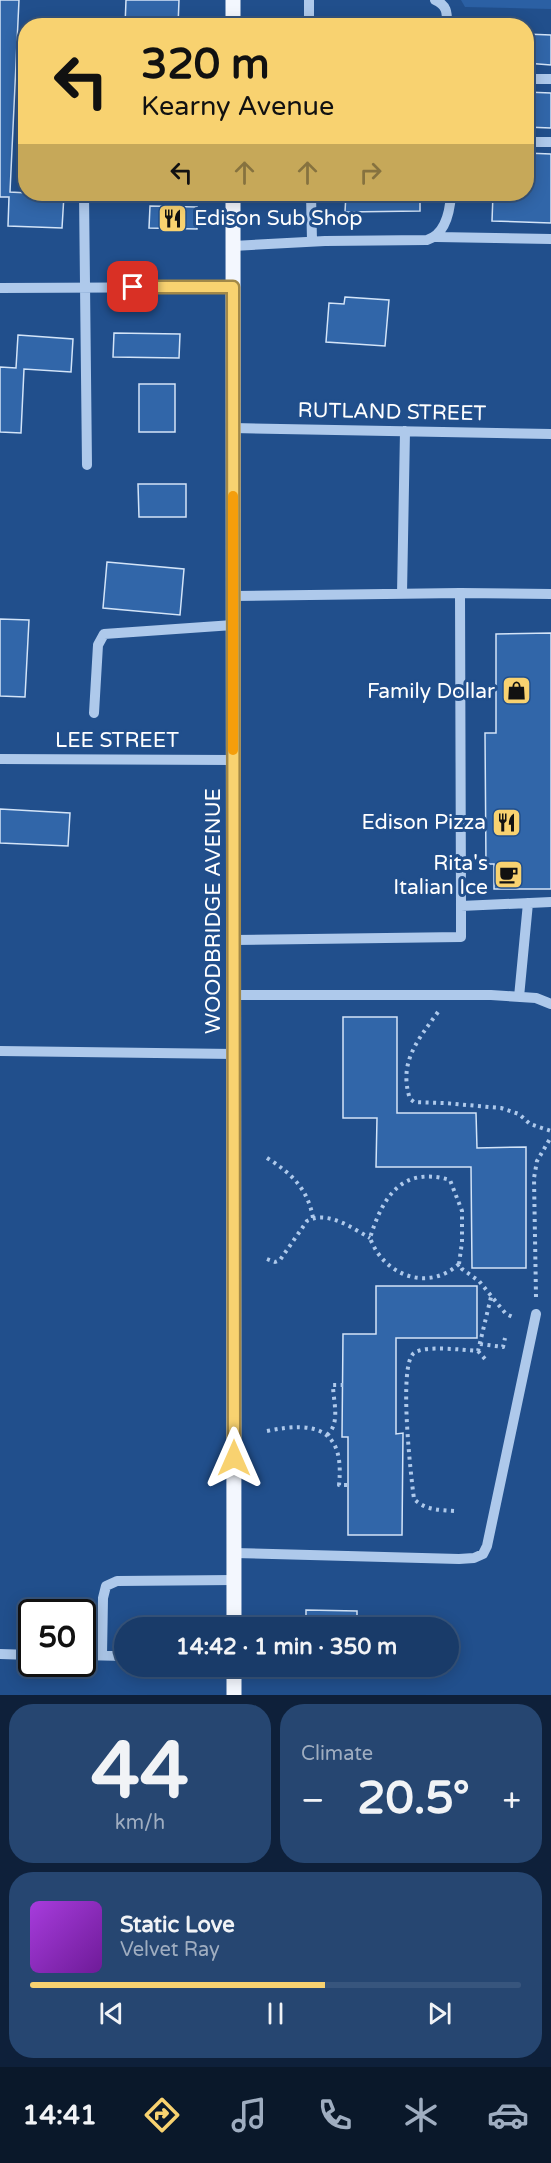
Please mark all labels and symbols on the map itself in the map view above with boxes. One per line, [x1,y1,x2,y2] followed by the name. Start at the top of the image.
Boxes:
[157,202,189,234] restaurant icon: Edison Sub Shop
[194,206,363,231] place label: Edison Sub Shop
[107,261,158,312] pin
[297,398,487,426] street label: RUTLAND STREET
[500,675,532,707] shop icon: Family Dollar
[367,679,495,704] place label: Family Dollar
[55,728,179,753] street label: LEE STREET
[201,788,226,1034] street label: WOODBRIDGE AVENUE
[491,806,523,838] restaurant icon: Edison Pizza
[361,810,486,835] place label: Edison Pizza
[393,851,488,900] place label: Rita's Italian Ice
[493,859,525,891] cafe icon: Rita's Italian Ice
[202,1426,266,1490] position arrow
[18,1599,96,1677] speed limit sign: 50

